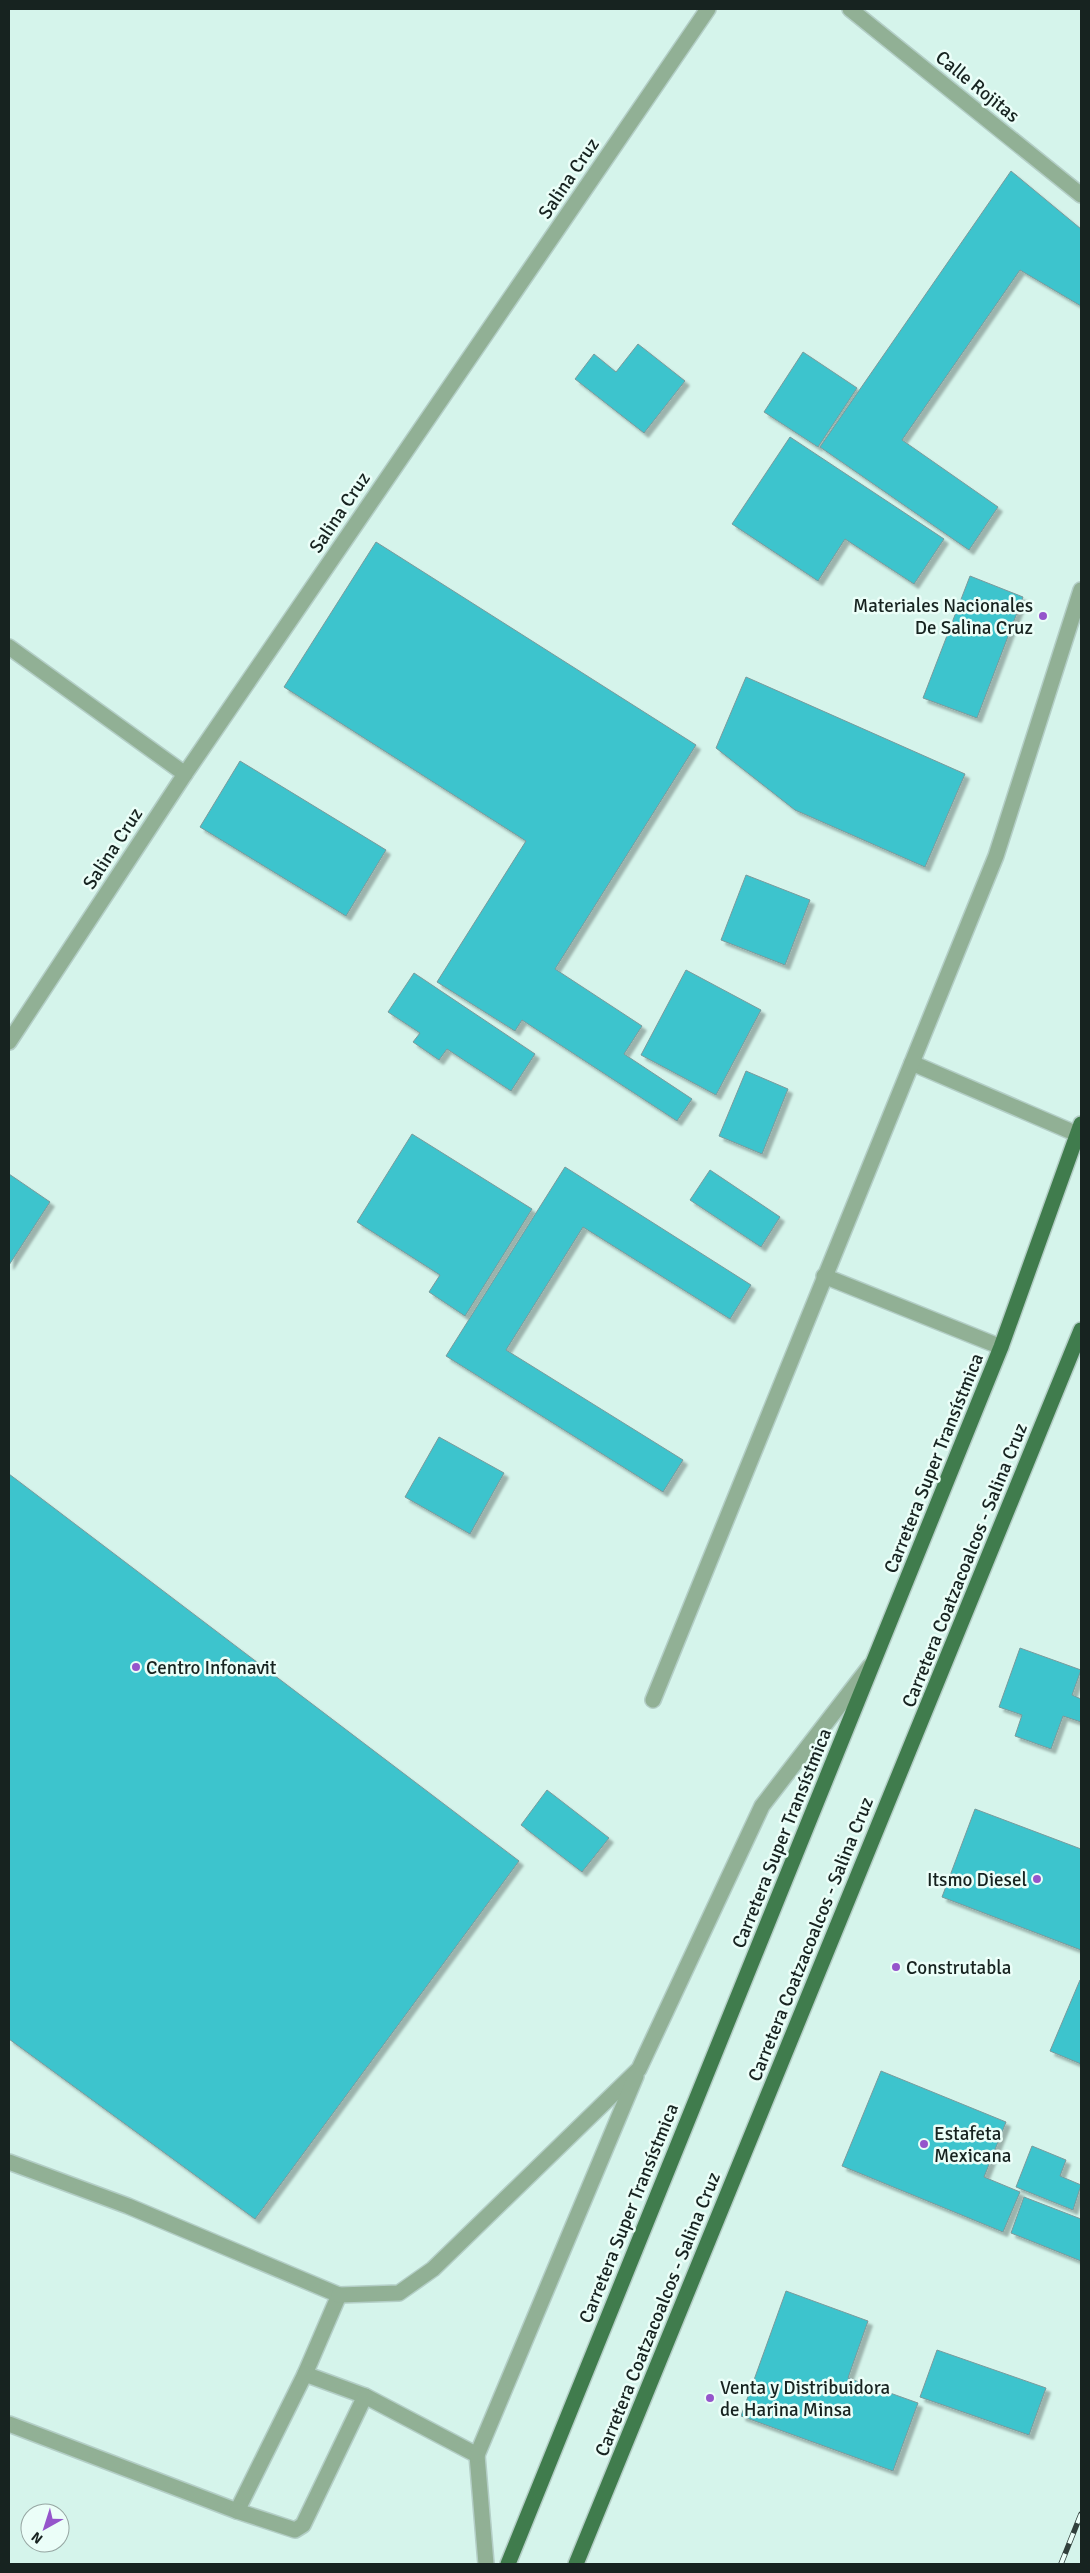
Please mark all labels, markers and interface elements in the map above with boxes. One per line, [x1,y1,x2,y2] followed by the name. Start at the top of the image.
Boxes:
[930,46,1024,128] street label: Calle Rojitas
[533,134,605,224] street label: Salina Cruz
[304,468,376,558] street label: Salina Cruz
[853,594,1033,640] place label: Materiales Nacionales De Salina Cruz
[1037,610,1049,622] marker: Materiales Nacionales De Salina Cruz
[78,803,148,894] street label: Salina Cruz
[879,1350,989,1577] street label: Carretera Super Transístmica
[897,1420,1033,1711] street label: Carretera Coatzacoalcos - Salina Cruz
[146,1656,277,1680] place label: Centro Infonavit
[130,1661,142,1673] marker: Centro Infonavit
[727,1725,837,1952] street label: Carretera Super Transístmica
[743,1794,879,2085] street label: Carretera Coatzacoalcos - Salina Cruz
[927,1868,1027,1892] place label: Itsmo Diesel
[1031,1873,1043,1885] marker: Itsmo Diesel
[906,1956,1011,1980] place label: Construtabla
[890,1961,902,1973] marker: Construtabla
[574,2100,684,2327] street label: Carretera Super Transístmica
[934,2122,1011,2168] place label: Estafeta Mexicana
[918,2138,930,2150] marker: Estafeta Mexicana
[590,2169,726,2460] street label: Carretera Coatzacoalcos - Salina Cruz
[720,2376,890,2422] place label: Venta y Distribuidora de Harina Minsa
[704,2392,716,2404] marker: Venta y Distribuidora de Harina Minsa
[20,2503,70,2553] north arrow
[28,2528,46,2547] text: N

